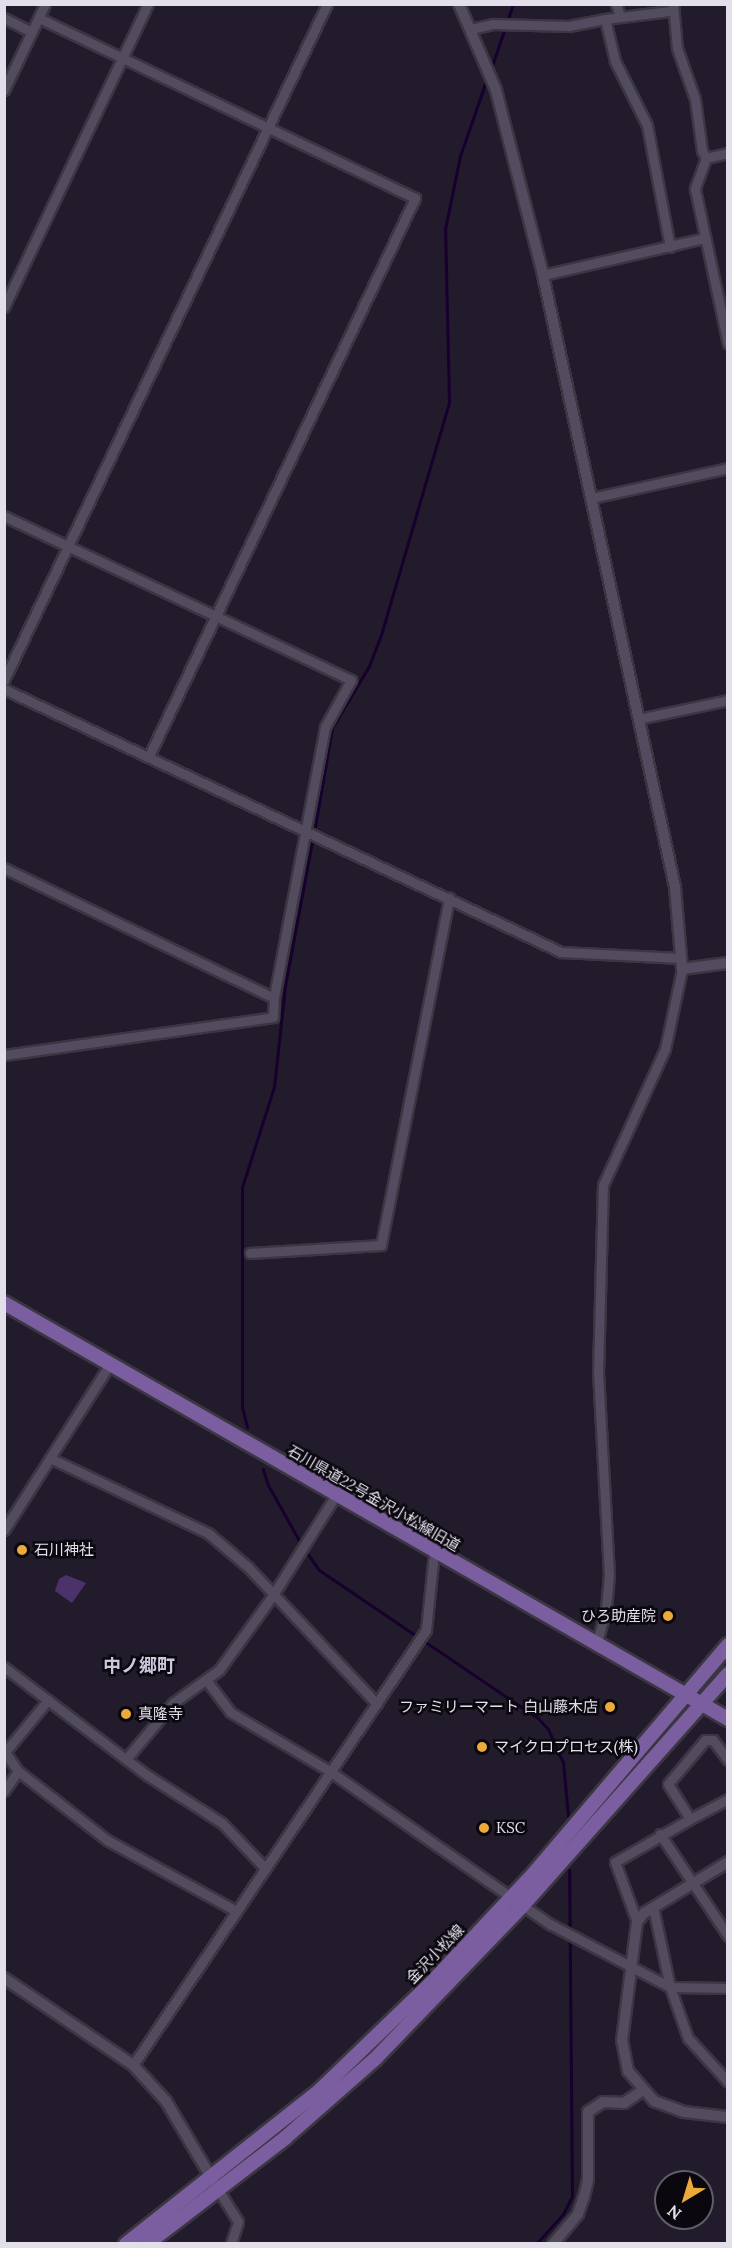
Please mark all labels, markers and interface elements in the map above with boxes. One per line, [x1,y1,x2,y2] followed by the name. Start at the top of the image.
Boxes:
[285,1441,463,1555] street label: 石川県道22号金沢小松線旧道
[34,1541,94,1559] place label: 石川神社
[15,1543,29,1557] marker: 石川神社
[581,1607,656,1625] place label: ひろ助産院
[661,1609,675,1623] marker: ひろ助産院
[103,1655,175,1677] district label: 中ノ郷町
[399,1698,598,1716] place label: ファミリーマート 白山藤木店
[603,1700,617,1714] marker: ファミリーマート 白山藤木店
[138,1705,183,1723] place label: 真隆寺
[119,1707,133,1721] marker: 真隆寺
[494,1738,638,1756] place label: マイクロプロセス(株)
[475,1740,489,1754] marker: マイクロプロセス(株)
[496,1819,525,1837] place label: KSC
[477,1821,491,1835] marker: KSC
[402,1921,468,1987] street label: 金沢小松線
[654,2170,714,2230] north arrow
[663,2201,685,2224] text: N

